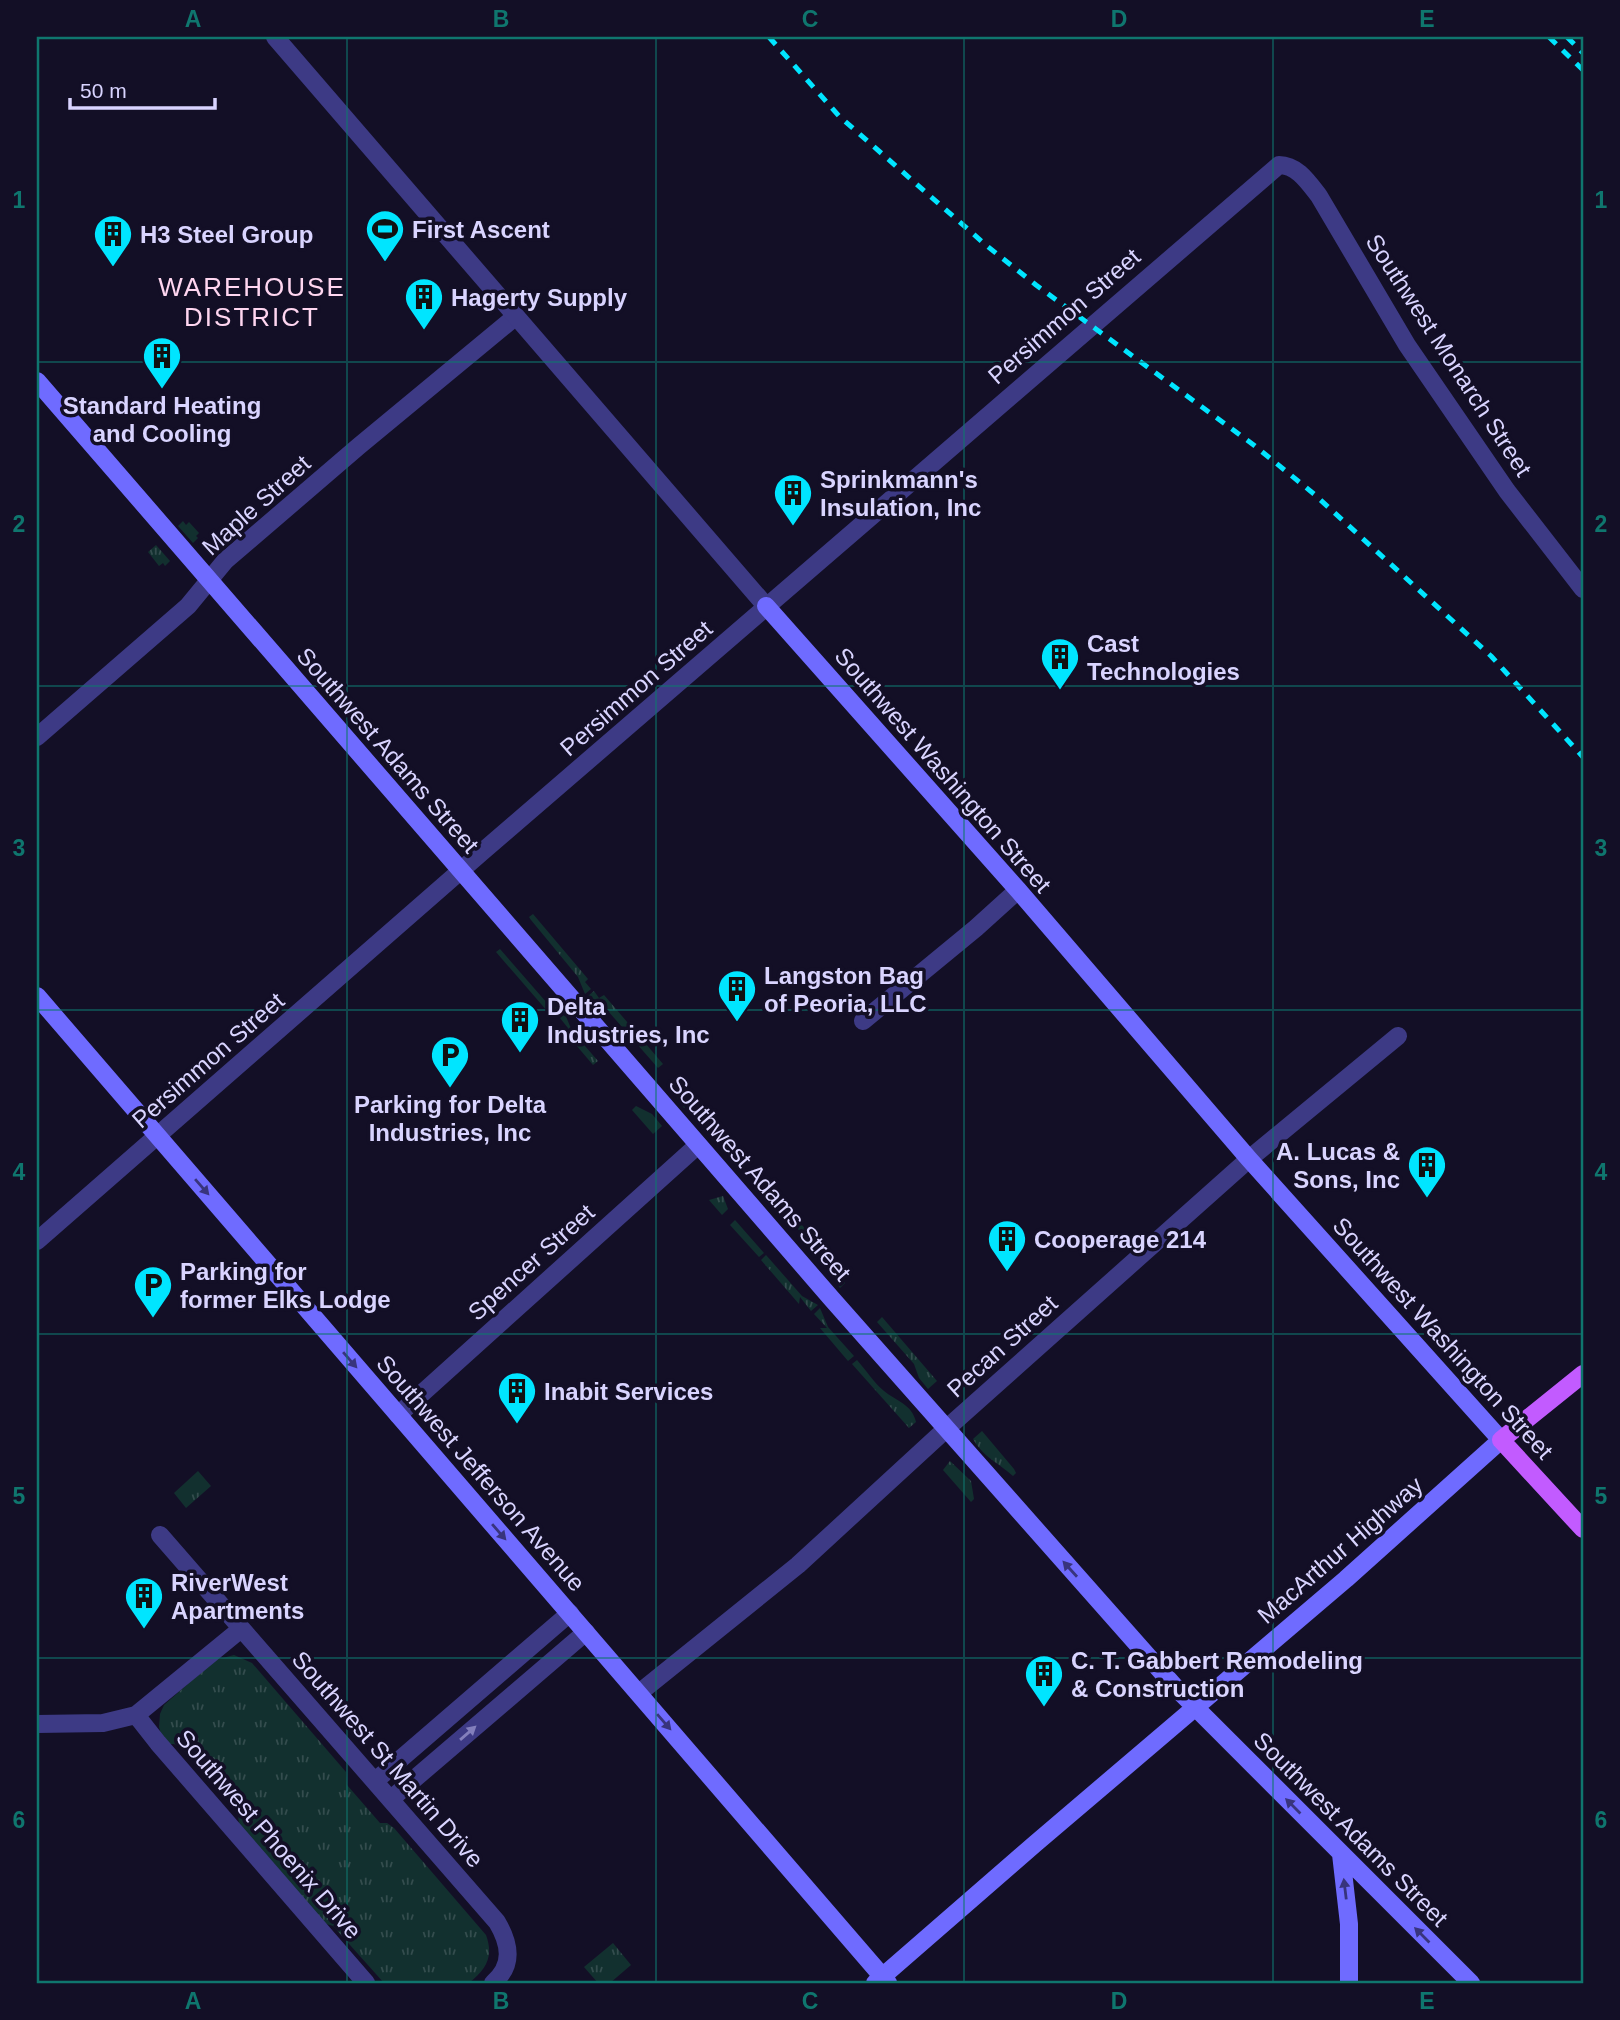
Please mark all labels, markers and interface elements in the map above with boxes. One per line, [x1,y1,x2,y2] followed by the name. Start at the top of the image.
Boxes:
[185,6,201,32] text: A
[493,6,509,32] text: B
[802,6,818,32] text: C
[1111,6,1127,32] text: D
[1419,6,1435,32] text: E
[70,66,215,110] scale bar
[80,79,127,102] text: 50 m
[13,187,26,213] text: 1
[1595,187,1608,213] text: 1
[364,208,406,263] sports icon: First Ascent
[92,213,134,268] building icon: H3 Steel Group
[412,216,550,243] place label: First Ascent
[140,221,313,248] place label: H3 Steel Group
[1361,229,1538,481] street label: Southwest Monarch Street
[983,243,1146,389] street label: Persimmon Street
[158,272,346,332] district label: WAREHOUSE DISTRICT
[403,276,445,331] building icon: Hagerty Supply
[451,284,628,311] place label: Hagerty Supply
[141,335,183,390] building icon: Standard Heating and Cooling
[63,392,261,447] place label: Standard Heating and Cooling
[196,449,316,561] street label: Maple Street
[820,466,981,521] place label: Sprinkmann's Insulation, Inc
[772,472,814,527] building icon: Sprinkmann's Insulation, Inc
[13,511,25,537] text: 2
[1595,511,1607,537] text: 2
[555,615,718,761] street label: Persimmon Street
[1087,630,1240,685] place label: Cast Technologies
[1039,636,1081,691] building icon: Cast Technologies
[292,642,485,858] street label: Southwest Adams Street
[829,642,1057,898] street label: Southwest Washington Street
[13,835,25,861] text: 3
[1595,835,1607,861] text: 3
[764,962,927,1017] place label: Langston Bag of Peoria, LLC
[716,968,758,1023] building icon: Langston Bag of Peoria, LLC
[127,987,290,1133] street label: Persimmon Street
[547,993,710,1048] place label: Delta Industries, Inc
[499,999,541,1054] building icon: Delta Industries, Inc
[429,1034,471,1089] parking icon: Parking for Delta Industries, Inc
[664,1070,857,1286] street label: Southwest Adams Street
[354,1091,547,1146] place label: Parking for Delta Industries, Inc
[1276,1138,1400,1193] place label: A. Lucas & Sons, Inc
[1406,1144,1448,1199] building icon: A. Lucas & Sons, Inc
[13,1159,26,1185] text: 4
[1595,1159,1608,1185] text: 4
[194,1178,210,1196] one-way arrow
[462,1198,600,1326] street label: Spencer Street
[1327,1212,1559,1464] street label: Southwest Washington Street
[986,1218,1028,1273] building icon: Cooperage 214
[1034,1226,1207,1253] place label: Cooperage 214
[180,1258,391,1313] place label: Parking for former Elks Lodge
[132,1264,174,1319] parking icon: Parking for former Elks Lodge
[941,1289,1063,1402] street label: Pecan Street
[371,1350,591,1596] street label: Southwest Jefferson Avenue
[342,1351,357,1368] one-way arrow
[496,1370,538,1425] building icon: Inabit Services
[544,1378,713,1405] place label: Inabit Services
[1252,1471,1428,1629] street label: MacArthur Highway
[13,1483,26,1509] text: 5
[1595,1483,1608,1509] text: 5
[491,1523,506,1540] one-way arrow
[1063,1561,1079,1578] one-way arrow
[171,1569,304,1624] place label: RiverWest Apartments
[123,1575,165,1630] building icon: RiverWest Apartments
[287,1645,489,1873] street label: Southwest St Martin Drive
[1071,1647,1363,1702] place label: C. T. Gabbert Remodeling & Construction
[1023,1653,1065,1708] building icon: C. T. Gabbert Remodeling & Construction
[656,1713,672,1731] one-way arrow
[171,1724,367,1944] street label: Southwest Phoenix Drive
[459,1725,477,1741] one-way arrow
[1249,1727,1454,1932] street label: Southwest Adams Street
[1284,1798,1301,1815] one-way arrow
[13,1807,25,1833] text: 6
[1595,1807,1607,1833] text: 6
[1340,1878,1351,1900] one-way arrow
[1414,1927,1431,1944] one-way arrow
[185,1988,201,2014] text: A
[493,1988,509,2014] text: B
[802,1988,818,2014] text: C
[1111,1988,1127,2014] text: D
[1419,1988,1435,2014] text: E

